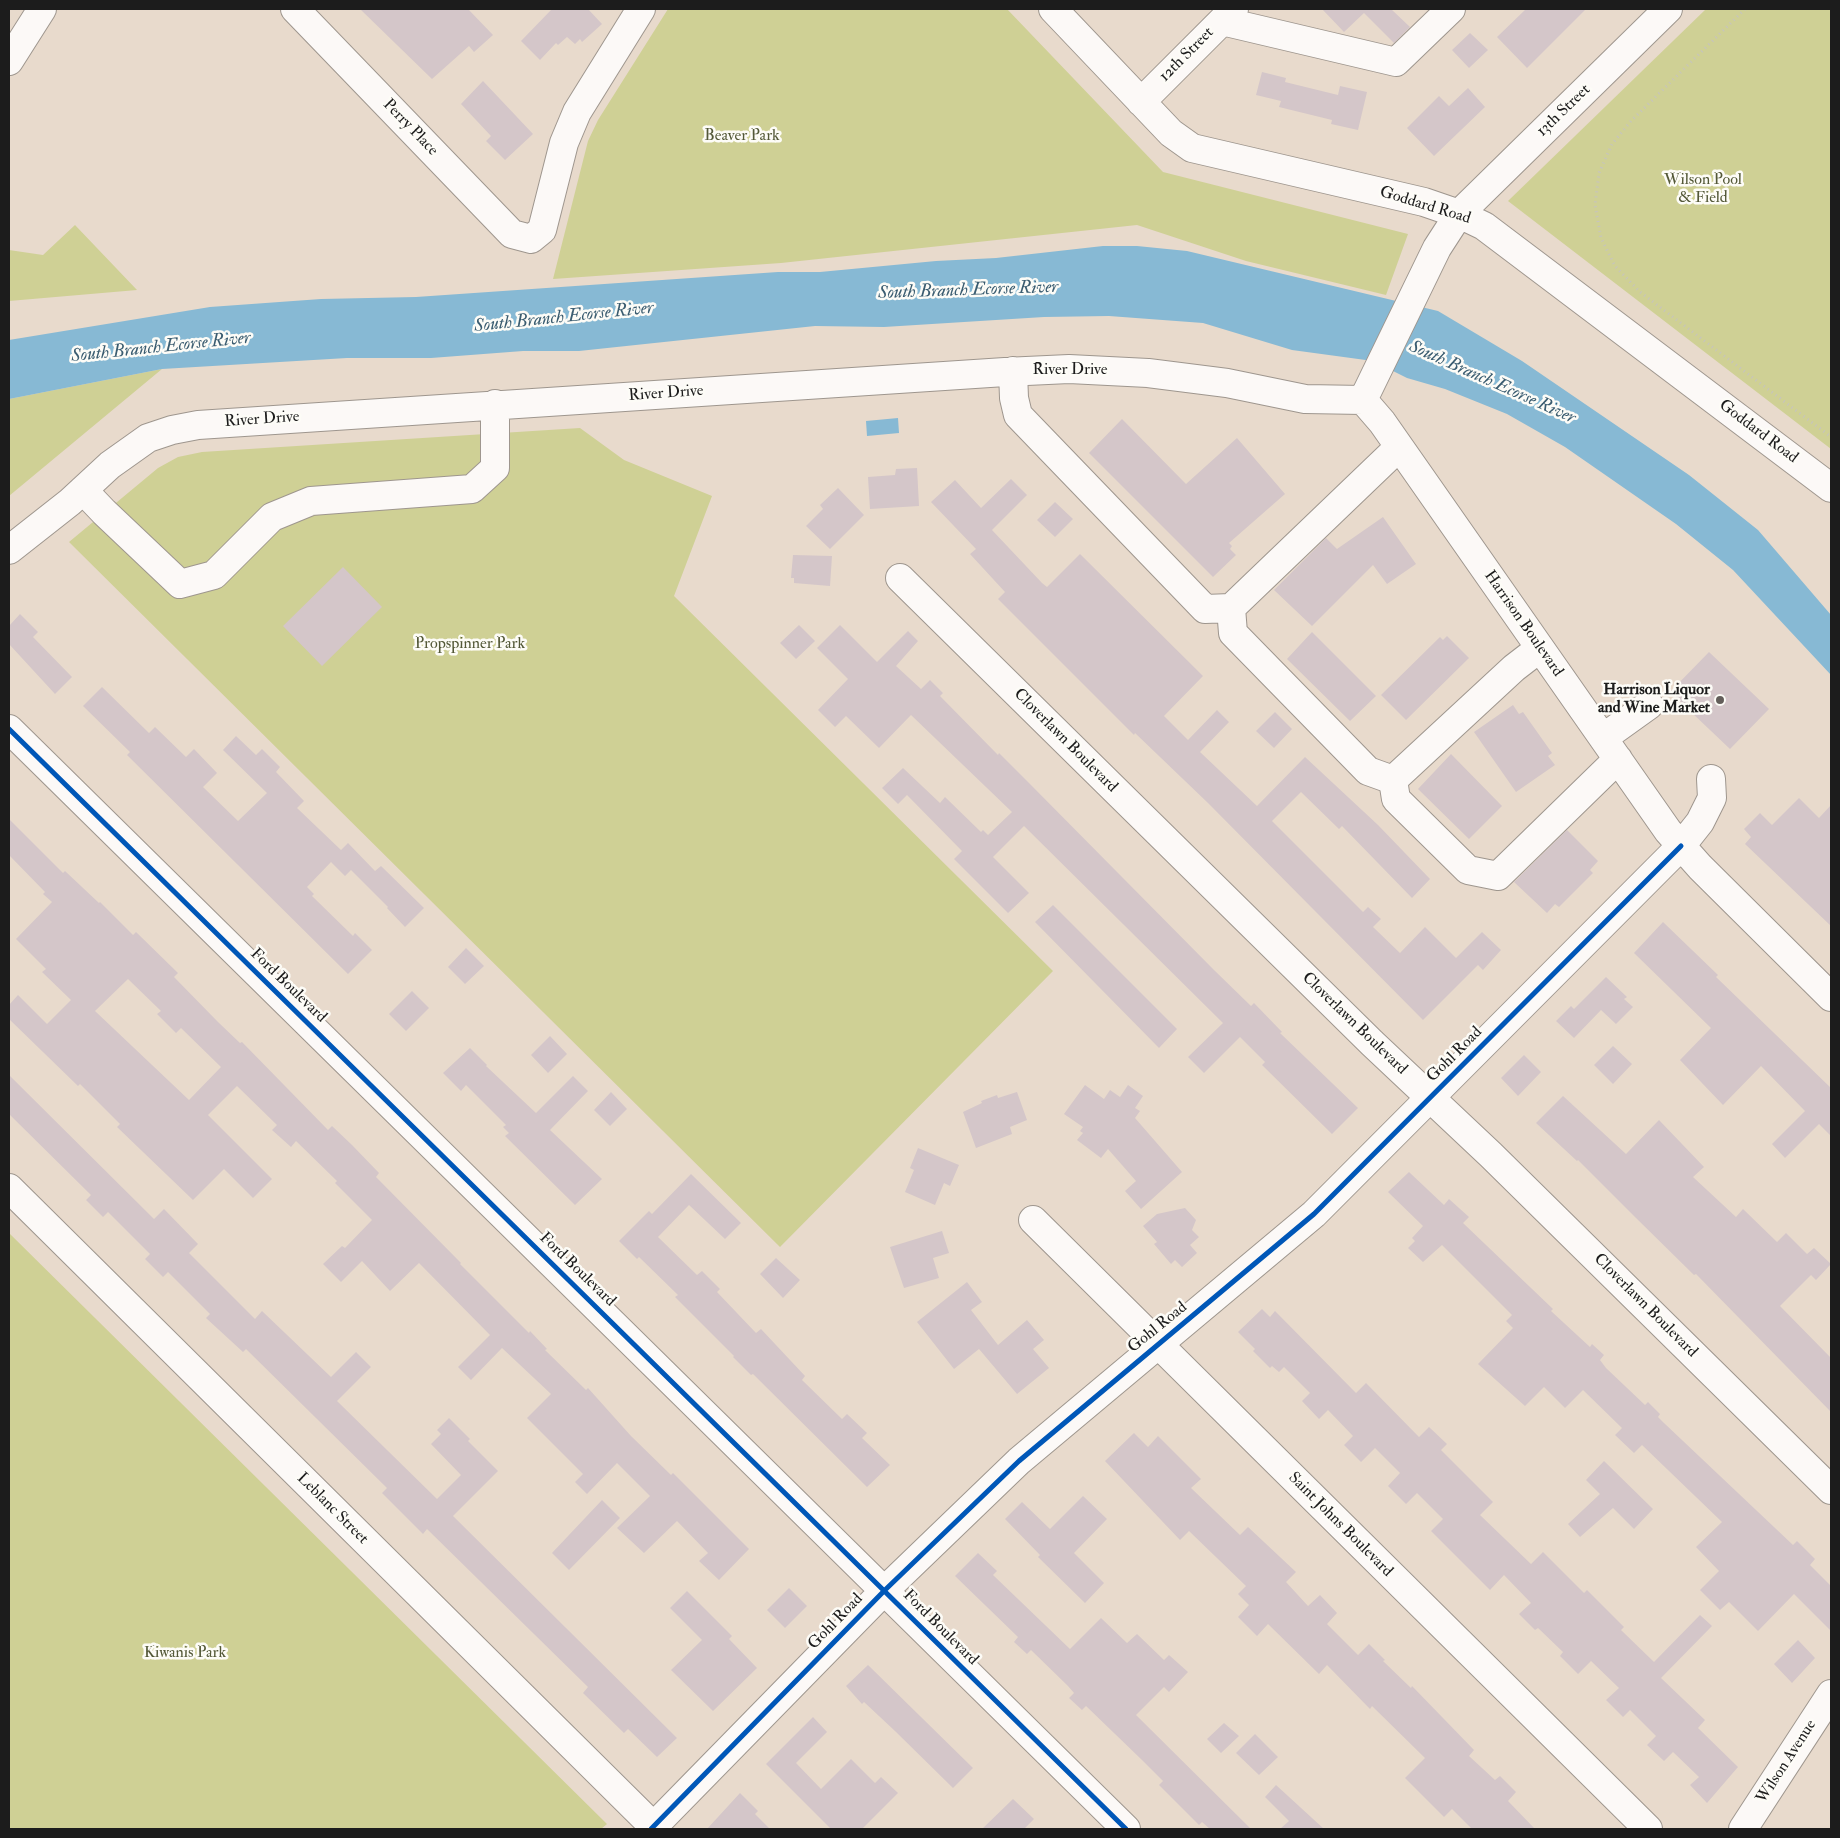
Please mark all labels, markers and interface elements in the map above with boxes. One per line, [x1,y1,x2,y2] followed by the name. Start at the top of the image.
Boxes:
[1156,24,1218,86] street label: 12th Street
[1533,81,1595,141] street label: 13th Street
[378,96,442,160] street label: Perry Place
[704,127,780,147] park label: Beaver Park
[1664,171,1742,209] park label: Wilson Pool & Field
[1377,183,1473,229] street label: Goddard Road
[878,277,1058,305] water label: South Branch Ecorse River
[473,298,655,338] water label: South Branch Ecorse River
[70,328,252,368] water label: South Branch Ecorse River
[1405,337,1579,429] water label: South Branch Ecorse River
[1032,361,1108,381] street label: River Drive
[628,382,704,406] street label: River Drive
[1715,396,1801,468] street label: Goddard Road
[224,408,300,432] street label: River Drive
[1479,567,1567,681] street label: Harrison Boulevard
[415,635,525,655] park label: Propspinner Park
[1598,681,1710,719] place label: Harrison Liquor and Wine Market
[1009,685,1121,797] street label: Cloverlawn Boulevard
[1714,694,1726,706] marker: Harrison Liquor and Wine Market
[246,945,330,1027] street label: Ford Boulevard
[1297,969,1411,1079] street label: Cloverlawn Boulevard
[1423,1023,1487,1087] street label: Gohl Road
[535,1229,619,1311] street label: Ford Boulevard
[1589,1250,1701,1362] street label: Cloverlawn Boulevard
[1125,1298,1191,1358] street label: Gohl Road
[292,1469,372,1549] street label: Leblanc Street
[1284,1469,1396,1581] street label: Saint Johns Boulevard
[898,1586,982,1670] street label: Ford Boulevard
[805,1590,867,1654] street label: Gohl Road
[144,1644,226,1664] park label: Kiwanis Park
[1753,1717,1821,1807] street label: Wilson Avenue

